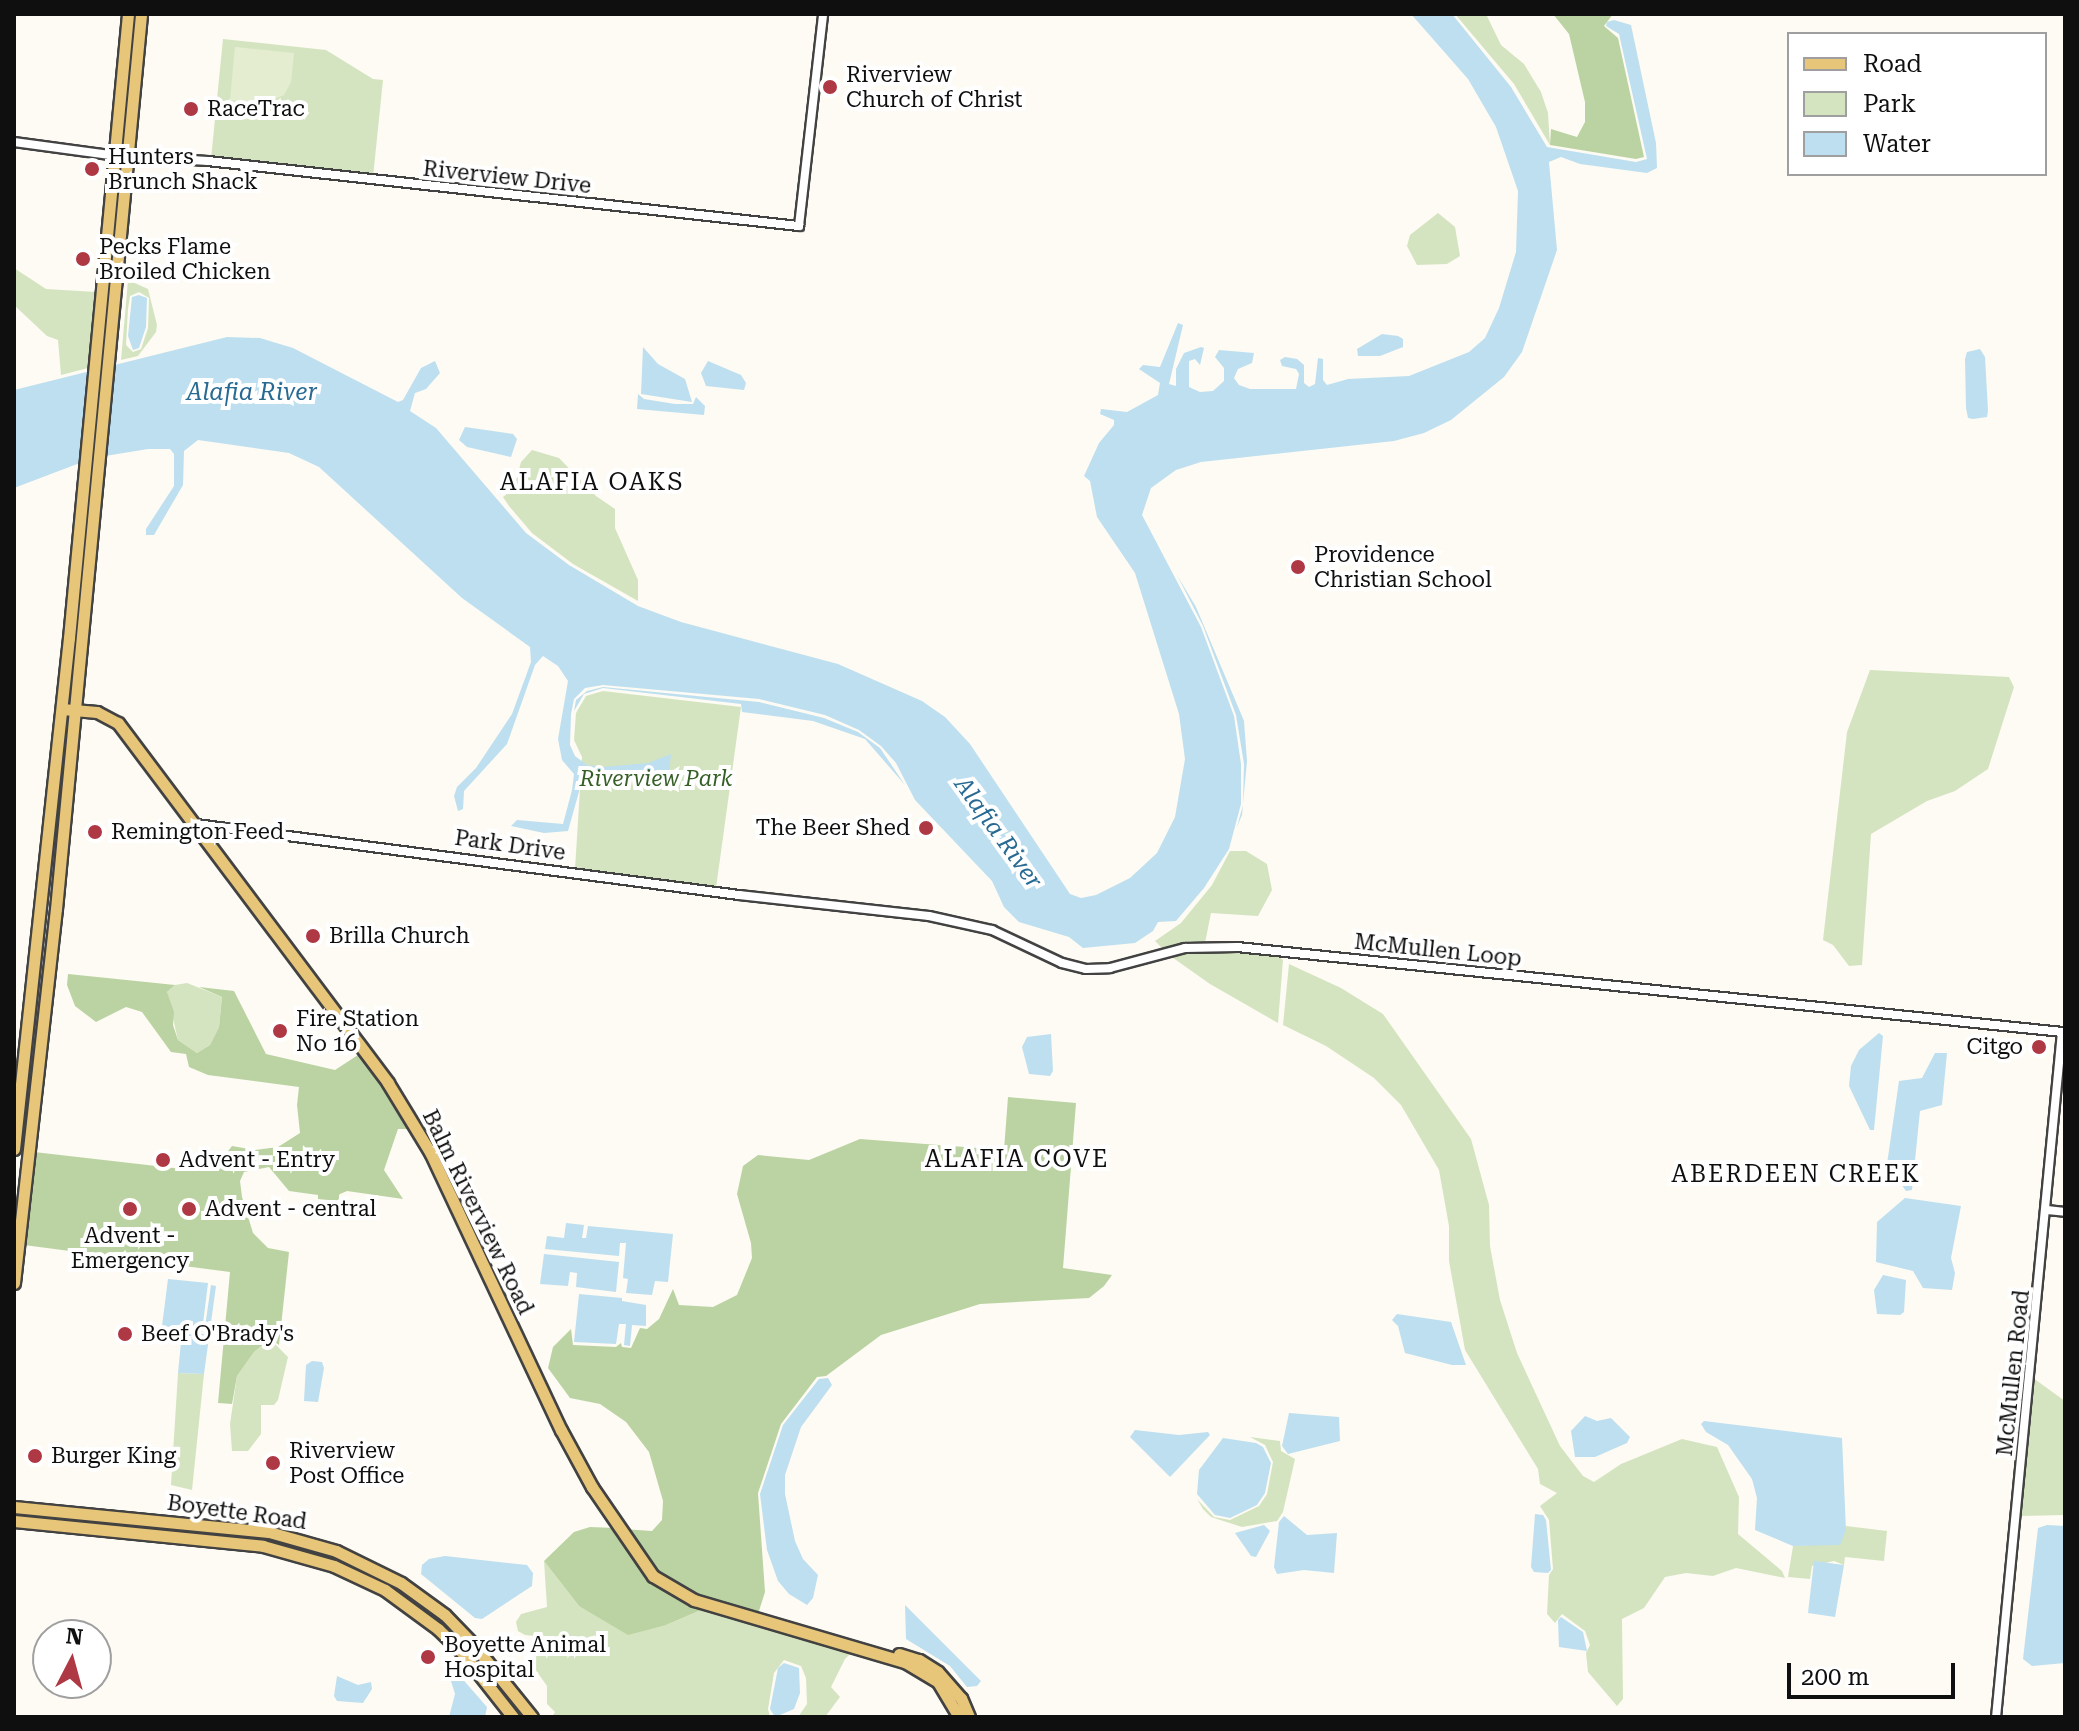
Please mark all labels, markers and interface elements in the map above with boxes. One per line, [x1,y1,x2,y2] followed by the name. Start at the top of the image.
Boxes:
[1787,32,2047,176] legend
[1863,50,1922,78] text: Road
[846,61,1023,112] place label: Riverview Church of Christ
[821,78,839,96] marker: Riverview Church of Christ
[1863,90,1916,118] text: Park
[207,96,305,122] place label: RaceTrac
[182,100,200,118] marker: RaceTrac
[1863,130,1931,158] text: Water
[108,143,258,194] place label: Hunters Brunch Shack
[422,155,592,199] street label: Riverview Drive
[83,160,101,178] marker: Hunters Brunch Shack
[99,233,271,284] place label: Pecks Flame Broiled Chicken
[74,250,92,268] marker: Pecks Flame Broiled Chicken
[187,379,317,407] water label: Alafia River
[500,469,684,497] district label: ALAFIA OAKS
[1314,541,1492,592] place label: Providence Christian School
[1289,558,1307,576] marker: Providence Christian School
[579,766,733,792] park label: Riverview Park
[948,772,1048,894] water label: Alafia River
[756,815,910,841] place label: The Beer Shed
[111,819,284,845] place label: Remington Feed
[917,819,935,837] marker: The Beer Shed
[86,823,104,841] marker: Remington Feed
[453,824,567,866] street label: Park Drive
[329,923,470,949] place label: Brilla Church
[304,927,322,945] marker: Brilla Church
[1353,928,1523,972] street label: McMullen Loop
[296,1005,419,1056] place label: Fire Station No 16
[271,1022,289,1040] marker: Fire Station No 16
[1966,1034,2023,1060] place label: Citgo
[2030,1038,2048,1056] marker: Citgo
[417,1105,539,1319] street label: Balm Riverview Road
[925,1146,1109,1174] district label: ALAFIA COVE
[179,1147,335,1173] place label: Advent - Entry
[154,1151,172,1169] marker: Advent - Entry
[1671,1161,1921,1189] district label: ABERDEEN CREEK
[205,1196,376,1222] place label: Advent - central
[121,1200,139,1218] marker: Advent - Emergency
[180,1200,198,1218] marker: Advent - central
[71,1222,189,1274] place label: Advent - Emergency
[1991,1289,2035,1457] street label: McMullen Road
[141,1321,294,1347] place label: Beef O'Brady's
[116,1325,134,1343] marker: Beef O'Brady's
[289,1437,404,1488] place label: Riverview Post Office
[51,1443,176,1469] place label: Burger King
[26,1447,44,1465] marker: Burger King
[264,1454,282,1472] marker: Riverview Post Office
[166,1489,308,1535] street label: Boyette Road
[32,1619,112,1699] north arrow
[65,1623,84,1650] text: N
[444,1631,606,1682] place label: Boyette Animal Hospital
[1791,1647,1959,1697] scale bar
[419,1648,437,1666] marker: Boyette Animal Hospital
[1801,1663,1869,1691] text: 200 m

